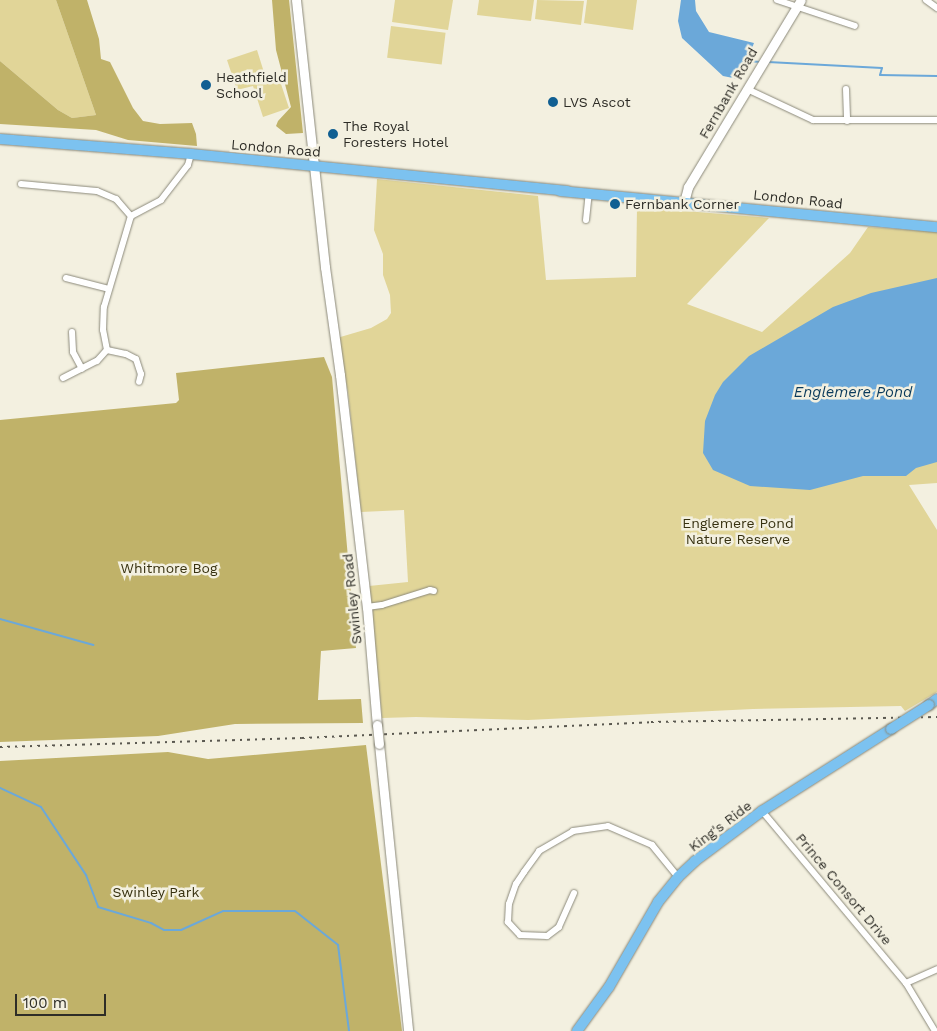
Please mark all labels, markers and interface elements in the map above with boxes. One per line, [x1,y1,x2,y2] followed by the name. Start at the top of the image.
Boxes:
[695,44,761,142] street label: Fernbank Road
[216,69,287,102] place label: Heathfield School
[200,79,212,91] marker: Heathfield School
[563,94,631,110] place label: LVS Ascot
[547,96,559,108] marker: LVS Ascot
[343,118,448,150] place label: The Royal Foresters Hotel
[327,128,339,140] marker: The Royal Foresters Hotel
[230,136,322,160] street label: London Road
[752,186,844,212] street label: London Road
[625,196,739,212] place label: Fernbank Corner
[609,198,621,210] marker: Fernbank Corner
[794,384,912,402] water label: Englemere Pond
[682,515,794,548] park label: Englemere Pond Nature Reserve
[339,553,365,645] street label: Swinley Road
[121,560,217,576] park label: Whitmore Bog
[685,797,755,855] street label: King's Ride
[792,830,896,948] street label: Prince Consort Drive
[112,884,200,900] park label: Swinley Park
[18,984,109,1016] scale bar
[23,994,67,1012] text: 100 m

